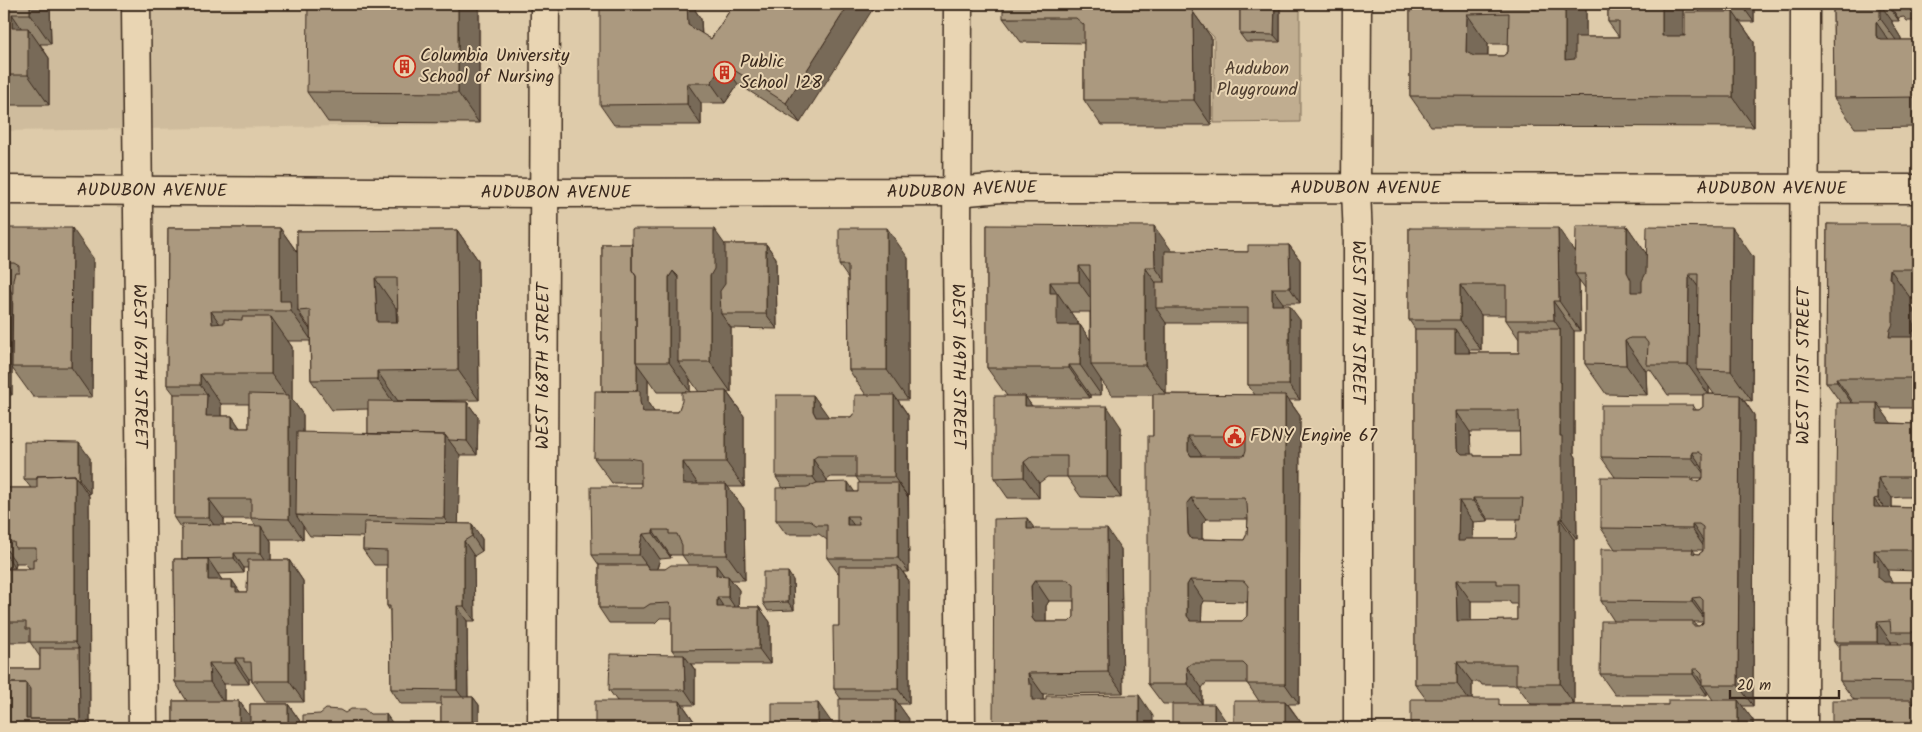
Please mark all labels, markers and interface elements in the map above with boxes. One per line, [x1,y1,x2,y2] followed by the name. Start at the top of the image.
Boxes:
[420,42,570,92] place label: Columbia University School of Nursing
[740,48,822,98] place label: Public School 128
[392,54,416,78] building icon: Columbia University School of Nursing
[1217,55,1298,105] park label: Audubon Playground
[712,60,736,84] building icon: Public School 128
[887,173,1038,207] street label: AUDUBON AVENUE
[1291,174,1442,203] street label: AUDUBON AVENUE
[1697,174,1848,203] street label: AUDUBON AVENUE
[77,176,228,206] street label: AUDUBON AVENUE
[481,178,632,208] street label: AUDUBON AVENUE
[1344,240,1373,405] street label: WEST 170TH STREET
[529,281,558,450] street label: WEST 168TH STREET
[943,283,973,450] street label: WEST 169TH STREET
[124,284,155,450] street label: WEST 167TH STREET
[1789,286,1819,445] street label: WEST 171ST STREET
[1250,422,1378,451] place label: FDNY Engine 67
[1222,424,1246,448] public building icon: FDNY Engine 67
[1730,667,1838,699] scale bar
[1737,674,1771,698] text: 20 m

